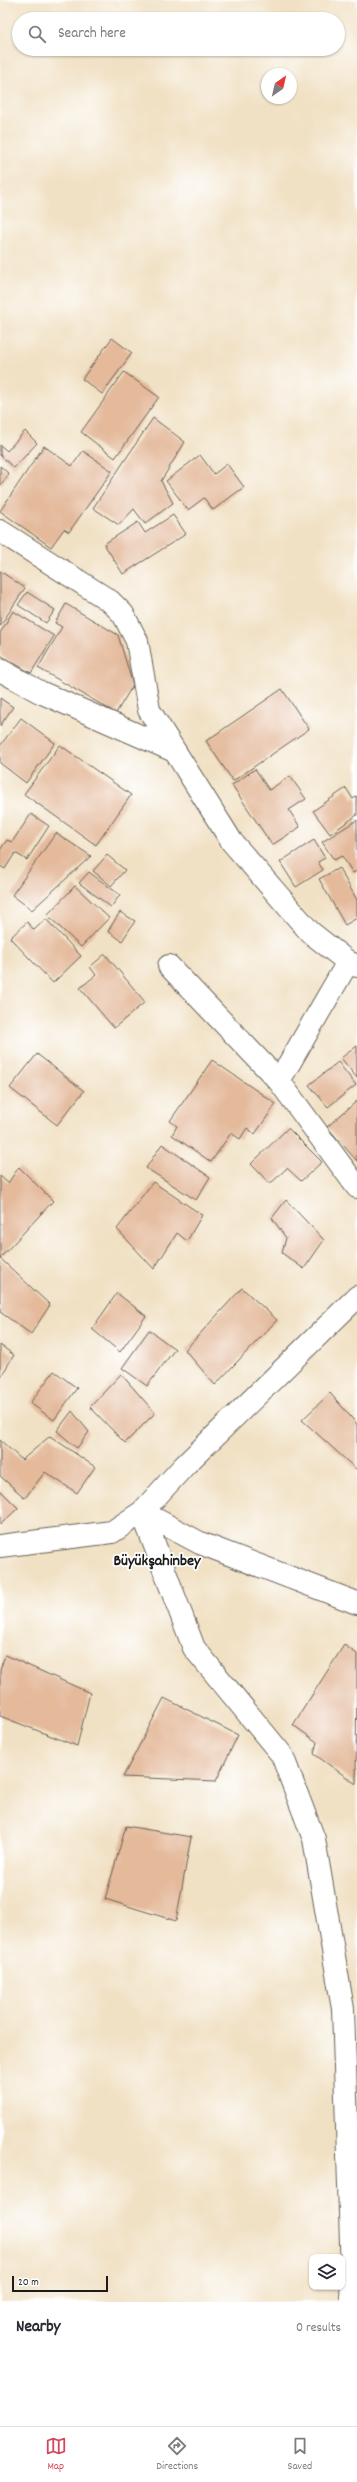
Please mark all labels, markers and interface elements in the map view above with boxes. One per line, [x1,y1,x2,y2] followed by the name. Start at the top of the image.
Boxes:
[12,12,345,56] search box
[26,23,48,45] icon: search
[58,23,126,45] text: Search here
[261,68,297,104] north arrow
[114,1550,202,1573] district label: Büyükşahinbey
[309,2254,345,2290] map controls
[309,2254,345,2290] button: layers
[12,2274,108,2293] scale bar
[18,2275,39,2291] text: 20 m
[16,2316,60,2340] text: Nearby
[296,2319,341,2338] text: 0 results
[45,2435,67,2475] tab: Map
[156,2435,198,2475] tab: Directions
[288,2435,312,2475] tab: Saved

